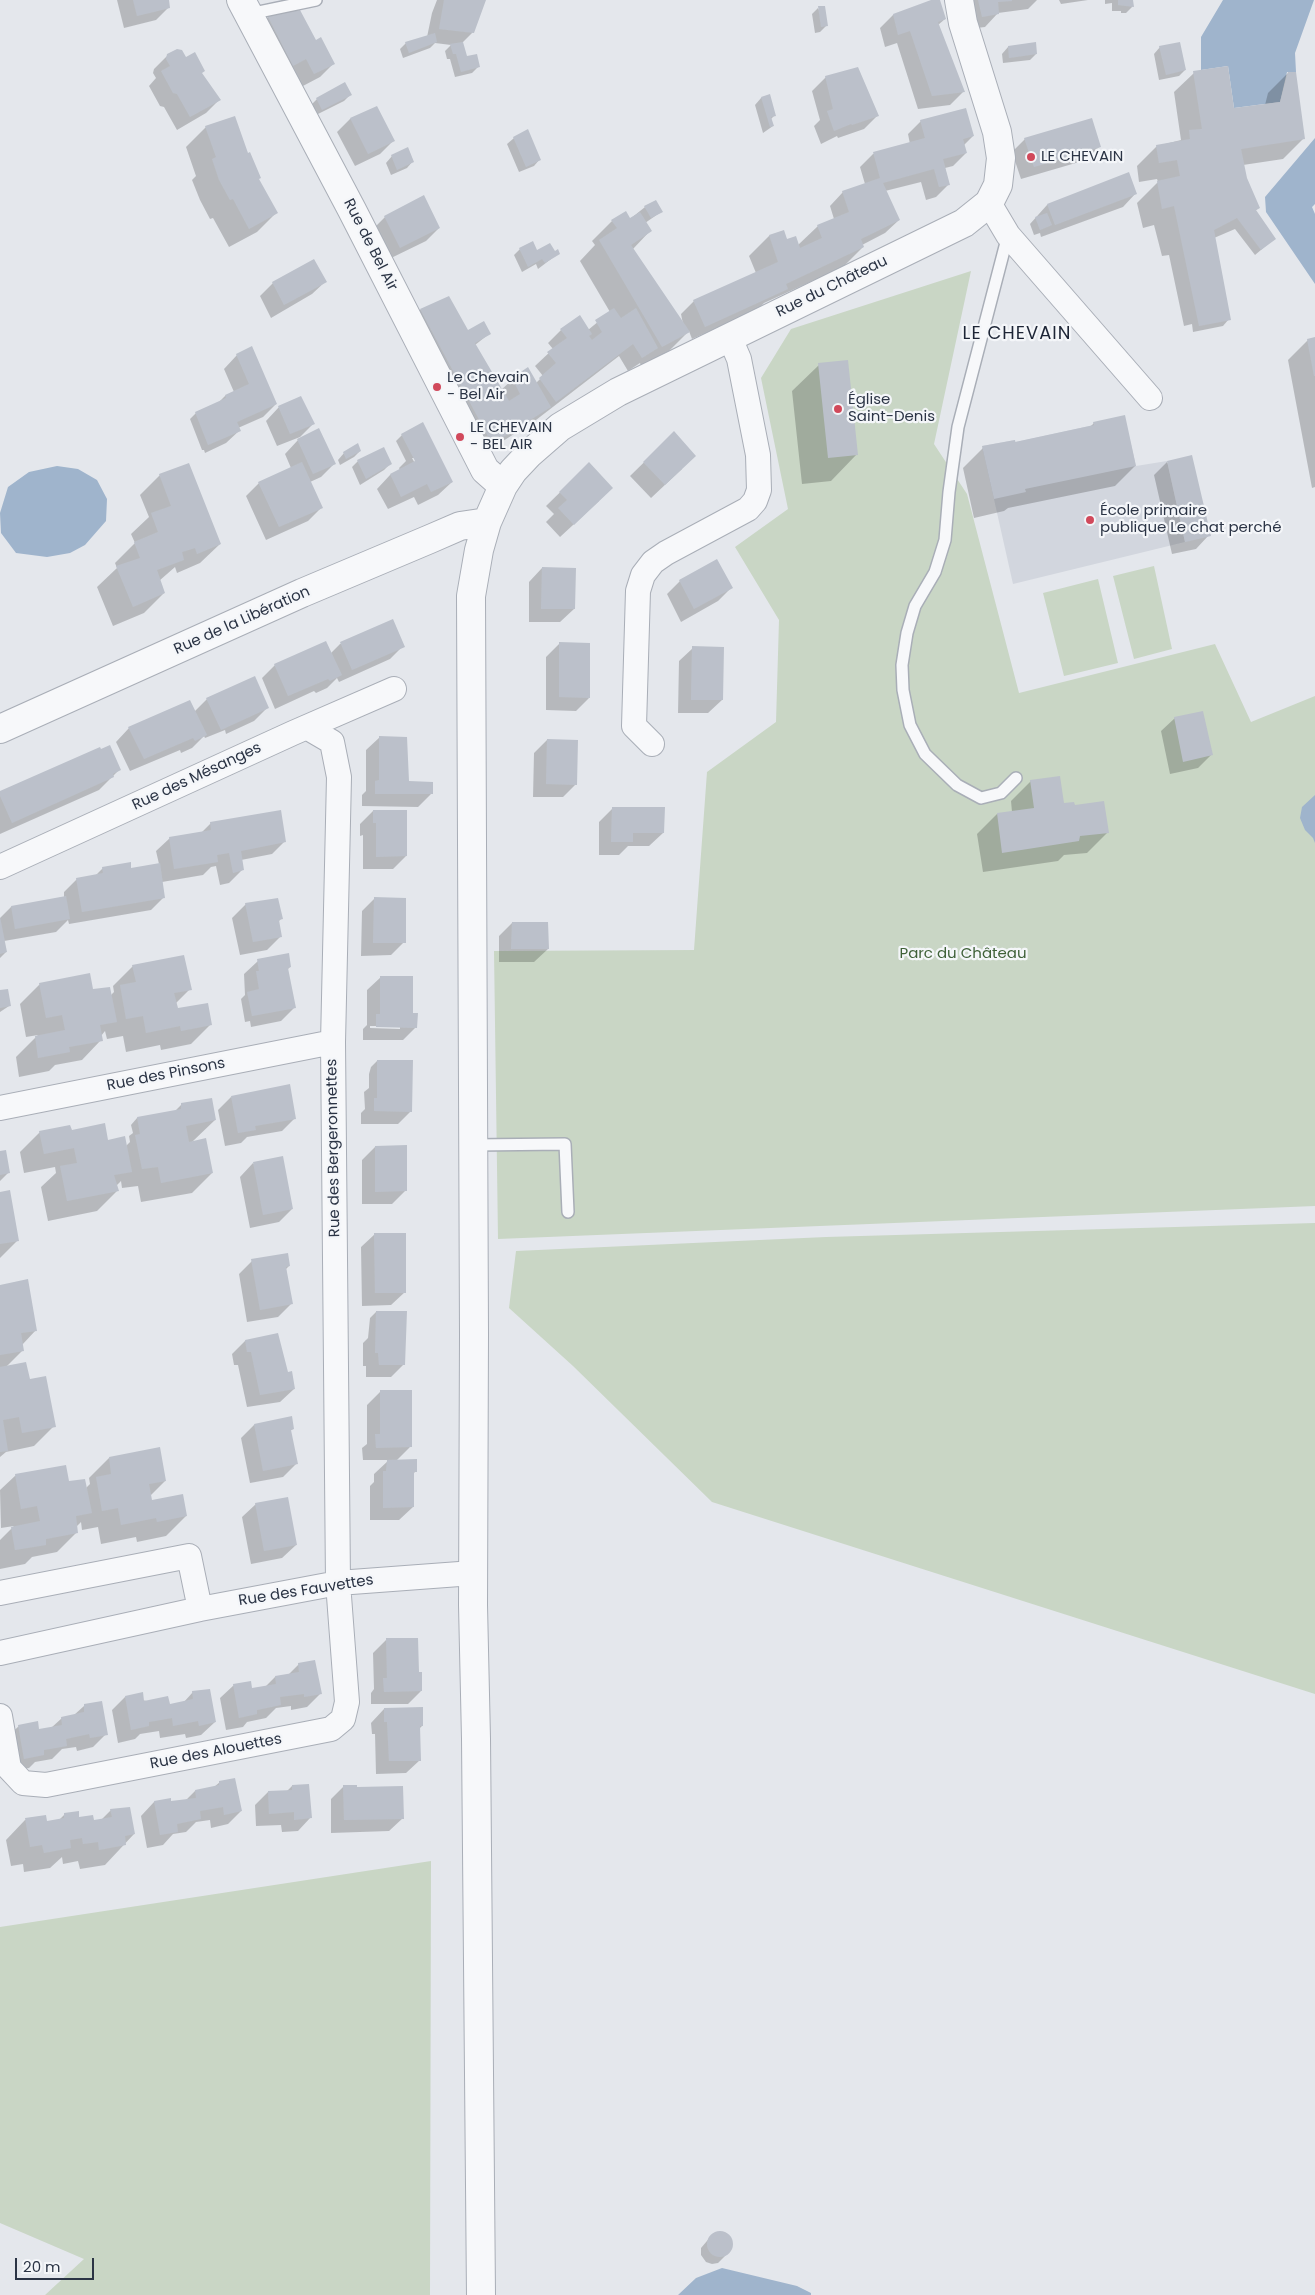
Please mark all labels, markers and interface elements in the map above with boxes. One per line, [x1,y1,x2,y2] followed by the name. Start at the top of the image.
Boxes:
[1041,148,1123,166] place label: LE CHEVAIN
[1025,151,1037,163] marker: LE CHEVAIN
[339,196,401,294] street label: Rue de Bel Air
[773,252,891,322] street label: Rue du Château
[961,323,1073,345] district label: LE CHEVAIN
[447,369,529,404] place label: Le Chevain - Bel Air
[431,381,443,393] marker: Le Chevain - Bel Air
[848,391,935,426] place label: Église Saint-Denis
[832,403,844,415] marker: Église Saint-Denis
[470,419,552,454] place label: LE CHEVAIN - BEL AIR
[454,431,466,443] marker: LE CHEVAIN - BEL AIR
[1100,502,1281,537] place label: École primaire publique Le chat perché
[1084,514,1096,526] marker: École primaire publique Le chat perché
[171,583,313,659] street label: Rue de la Libération
[130,739,264,815] street label: Rue des Mésanges
[899,945,1027,963] park label: Parc du Château
[105,1055,227,1095] street label: Rue des Pinsons
[323,1059,345,1237] street label: Rue des Bergeronnettes
[237,1571,375,1611] street label: Rue des Fauvettes
[149,1730,283,1774] street label: Rue des Alouettes
[18,2248,96,2280] scale bar
[23,2256,61,2277] text: 20 m

